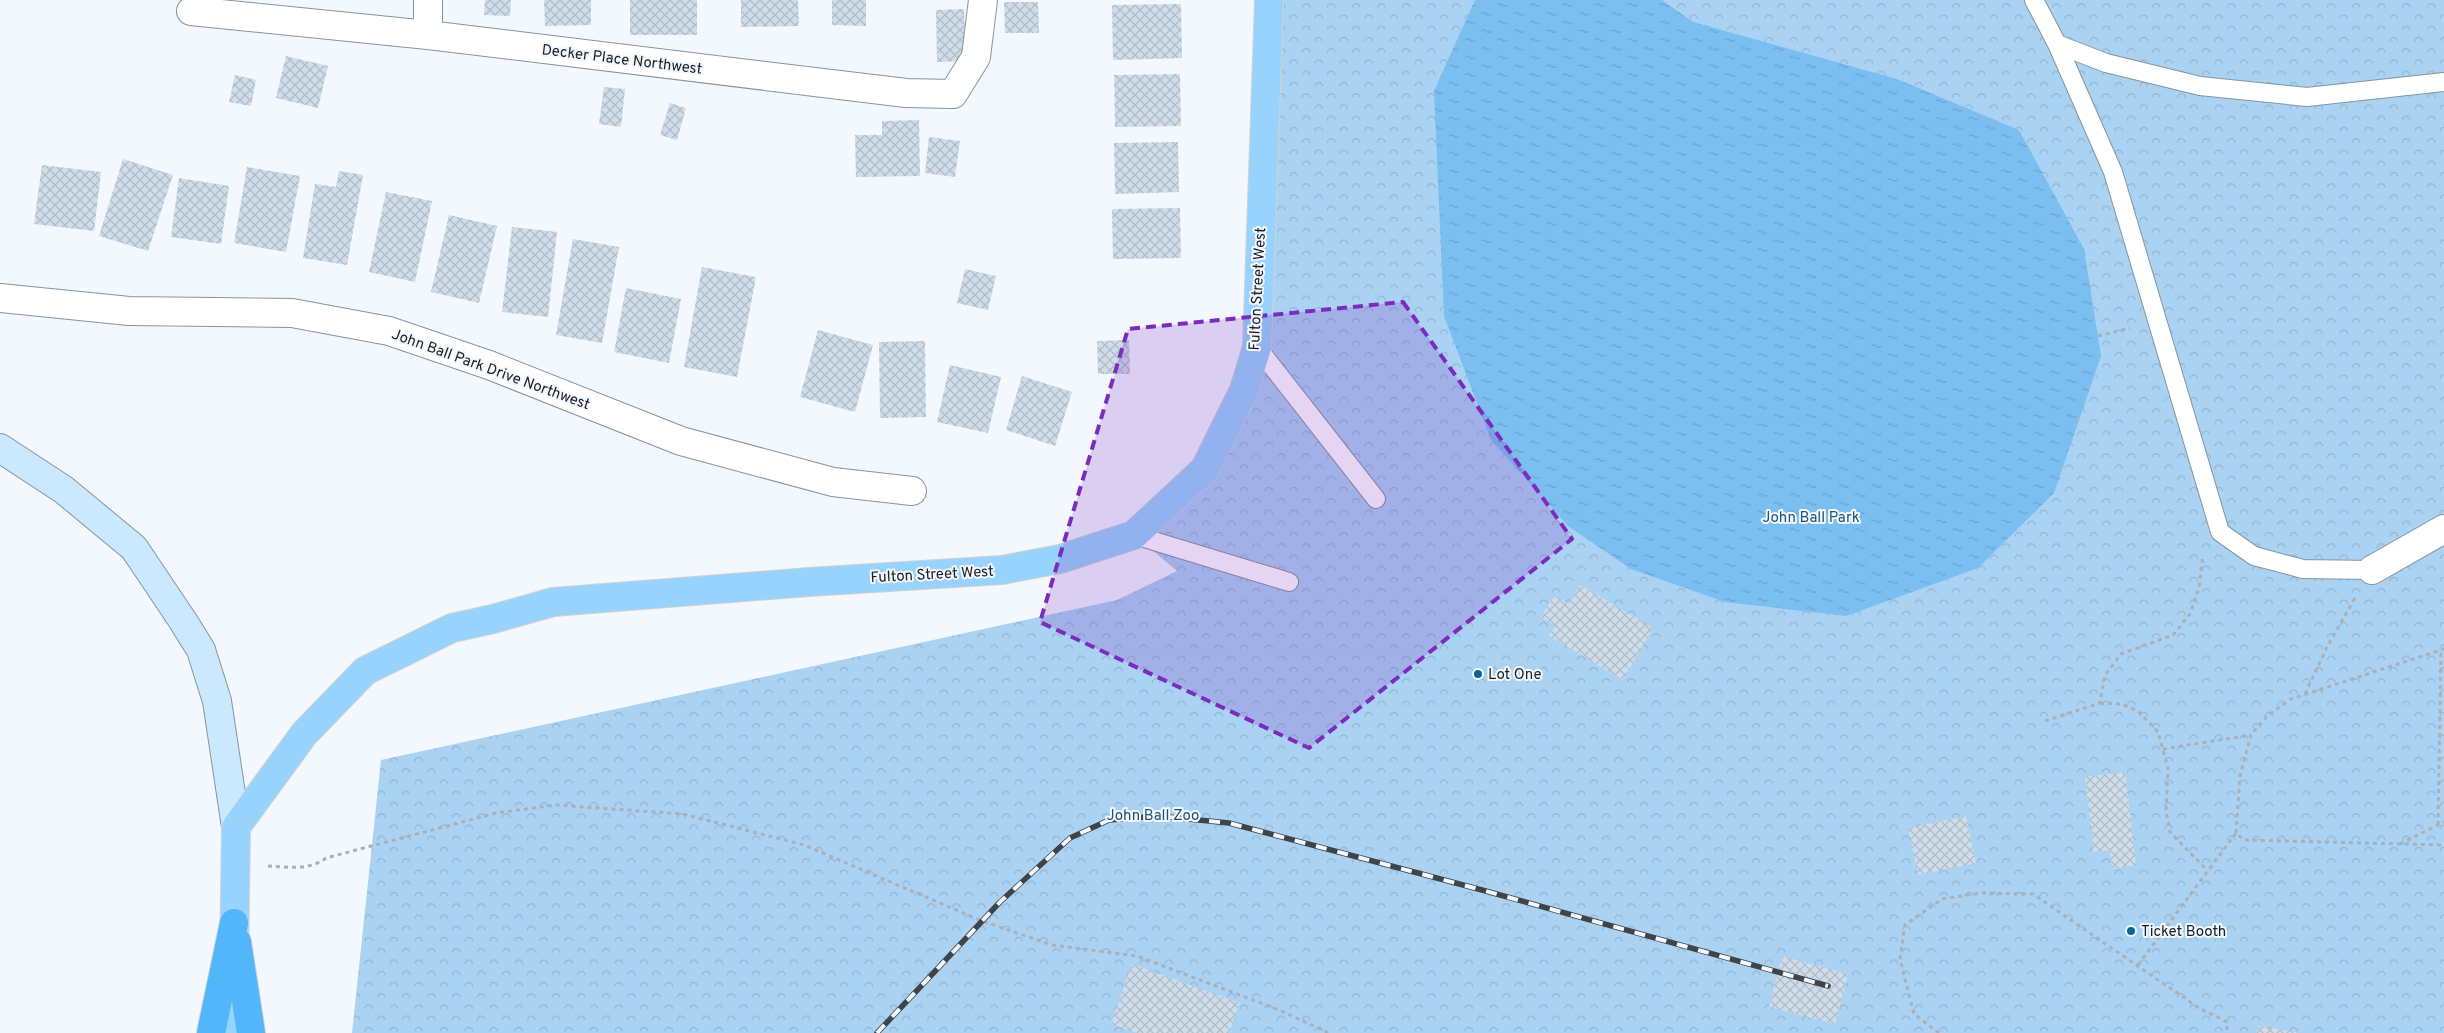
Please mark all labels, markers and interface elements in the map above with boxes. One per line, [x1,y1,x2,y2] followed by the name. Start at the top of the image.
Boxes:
[541,41,703,80] street label: Decker Place Northwest
[1246,227,1271,351] street label: Fulton Street West
[389,326,592,415] street label: John Ball Park Drive Northwest
[1762,509,1860,528] park label: John Ball Park
[870,563,994,588] street label: Fulton Street West
[1488,666,1542,685] place label: Lot One
[1472,668,1484,680] marker: Lot One
[1107,807,1199,826] park label: John Ball Zoo
[2141,923,2226,942] place label: Ticket Booth
[2125,925,2137,937] marker: Ticket Booth

